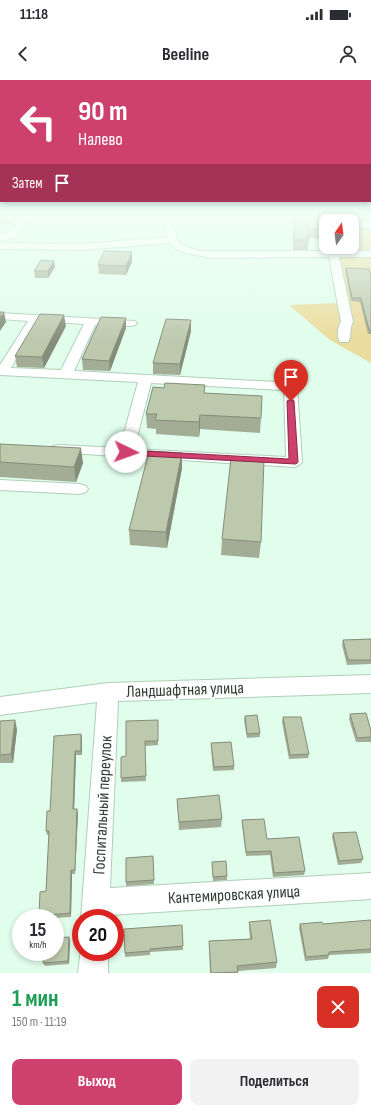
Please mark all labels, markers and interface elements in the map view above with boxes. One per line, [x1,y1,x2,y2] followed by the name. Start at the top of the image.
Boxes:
[20,5,48,24] text: 11:18
[12,43,34,65] icon: back
[337,43,359,65] icon: person
[162,44,209,65] text: Beeline
[78,95,128,128] text: 90 m
[12,96,64,148] icon: left
[78,129,123,150] text: Налево
[51,172,73,194] icon: arrive
[12,174,43,193] text: Затем
[319,214,359,254] north arrow
[319,214,359,254] map controls
[274,360,308,401] pin
[280,366,302,388] icon: arrive
[105,431,147,473] position arrow
[126,678,244,702] street label: Ландшафтная улица
[89,735,117,875] street label: Госпитальный переулок
[167,882,301,908] street label: Кантемировская улица
[72,909,124,961] speed limit sign: 20
[30,918,46,942] text: 15
[29,939,47,951] text: km/h
[12,984,59,1013] text: 1 мин
[317,986,359,1028] button: close
[12,1014,67,1030] text: 150 m · 11:19
[12,1059,182,1105] button: Выход
[190,1059,359,1105] button: Поделиться

